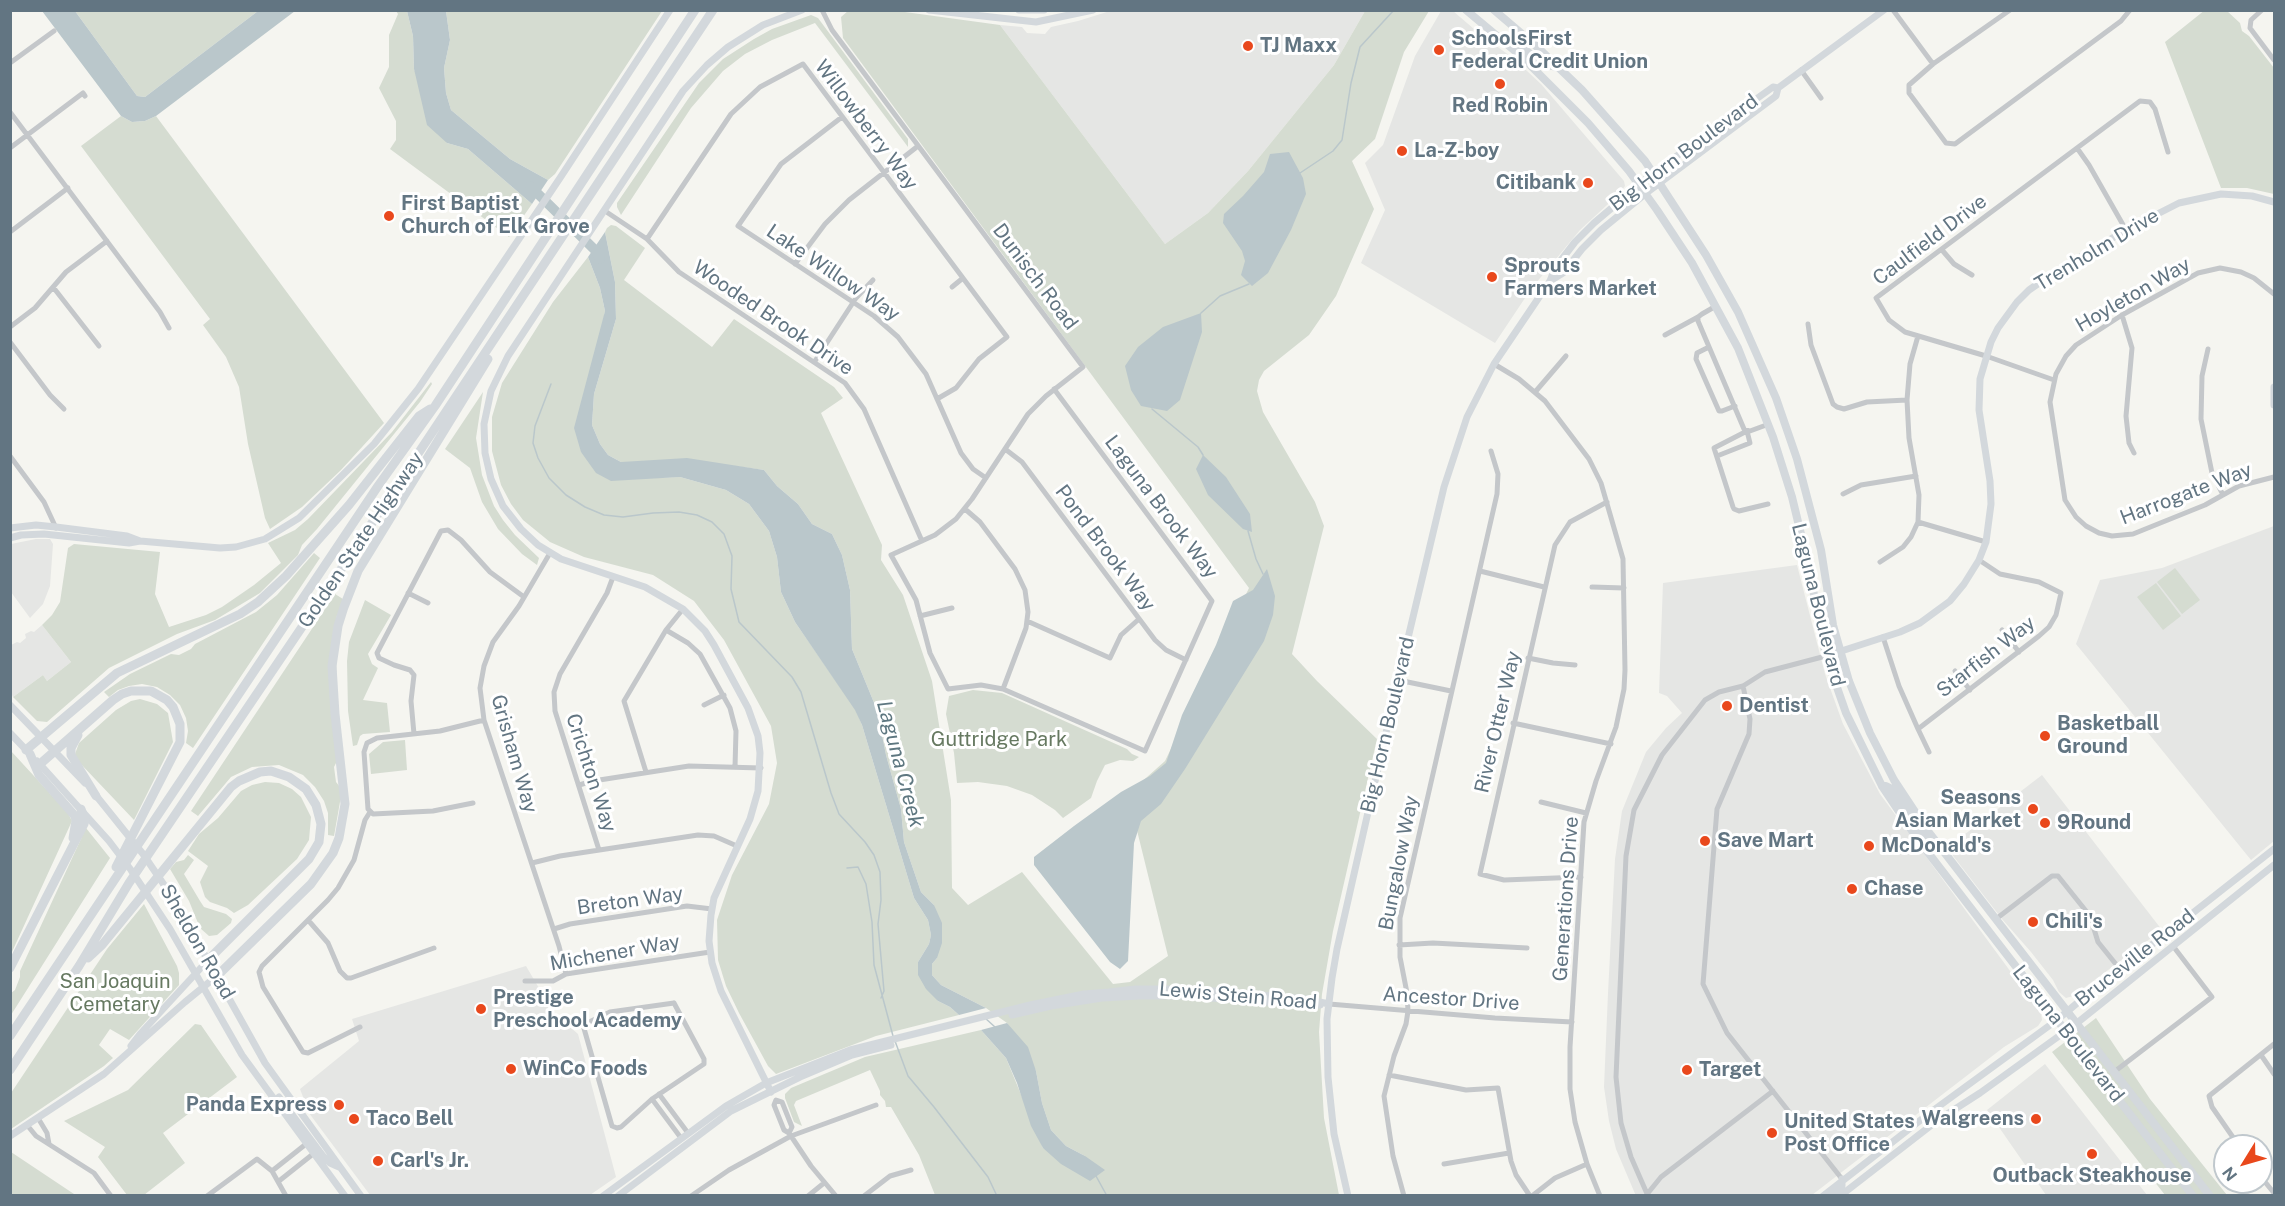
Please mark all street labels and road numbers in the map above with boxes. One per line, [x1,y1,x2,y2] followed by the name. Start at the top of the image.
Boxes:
[809,55,923,195] street label: Willowberry Way
[1605,89,1763,217] street label: Big Horn Boulevard
[1868,189,1992,291] street label: Caulfield Drive
[2031,204,2163,296] street label: Trenholm Drive
[762,219,904,327] street label: Lake Willow Way
[987,219,1083,335] street label: Dunisch Road
[2071,253,2195,337] street label: Hoyleton Way
[688,255,858,381] street label: Wooded Brook Drive
[1099,431,1223,583] street label: Laguna Brook Way
[293,448,429,632] street label: Golden State Highway
[2117,458,2255,530] street label: Harrogate Way
[1050,480,1160,616] street label: Pond Brook Way
[1786,521,1850,689] street label: Laguna Boulevard
[1932,611,2040,703] street label: Starfish Way
[1356,635,1420,815] street label: Big Horn Boulevard
[1470,649,1526,795] street label: River Otter Way
[486,692,542,816] street label: Grisham Way
[561,711,621,835] street label: Crichton Way
[1374,794,1424,932] street label: Bungalow Way
[1548,816,1584,982] street label: Generations Drive
[154,880,240,1004] street label: Sheldon Road
[575,882,685,920] street label: Breton Way
[2071,904,2199,1012] street label: Bruceville Road
[548,930,682,976] street label: Michener Way
[2007,961,2129,1107] street label: Laguna Boulevard
[1158,977,1318,1015] street label: Lewis Stein Road
[1382,982,1520,1016] street label: Ancestor Drive

